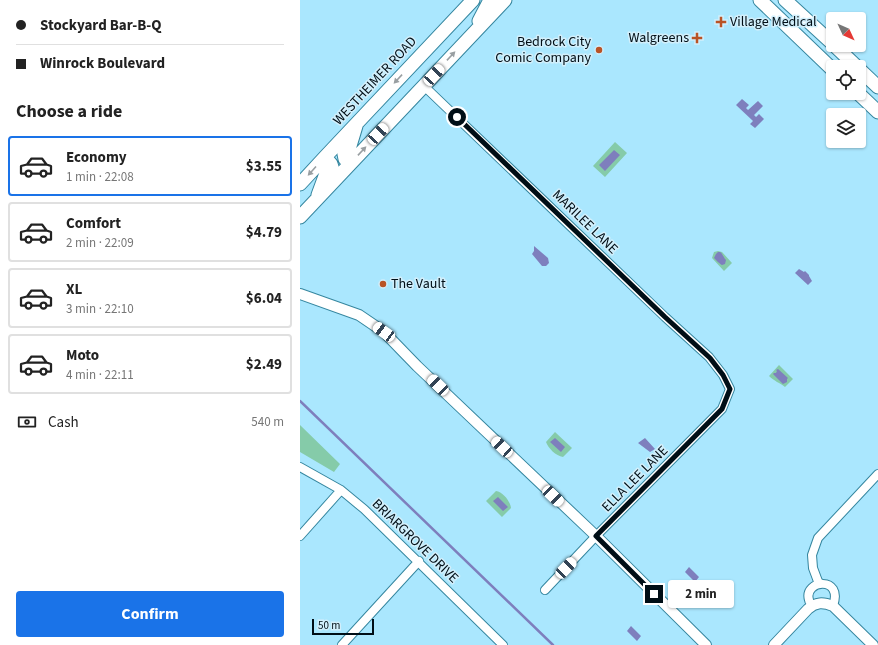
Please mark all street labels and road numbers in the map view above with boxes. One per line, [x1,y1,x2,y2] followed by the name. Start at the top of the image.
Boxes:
[328,32,422,130] street label: WESTHEIMER ROAD
[548,185,622,259] street label: MARILEE LANE
[597,441,673,517] street label: ELLA LEE LANE
[367,494,463,588] street label: BRIARGROVE DRIVE

